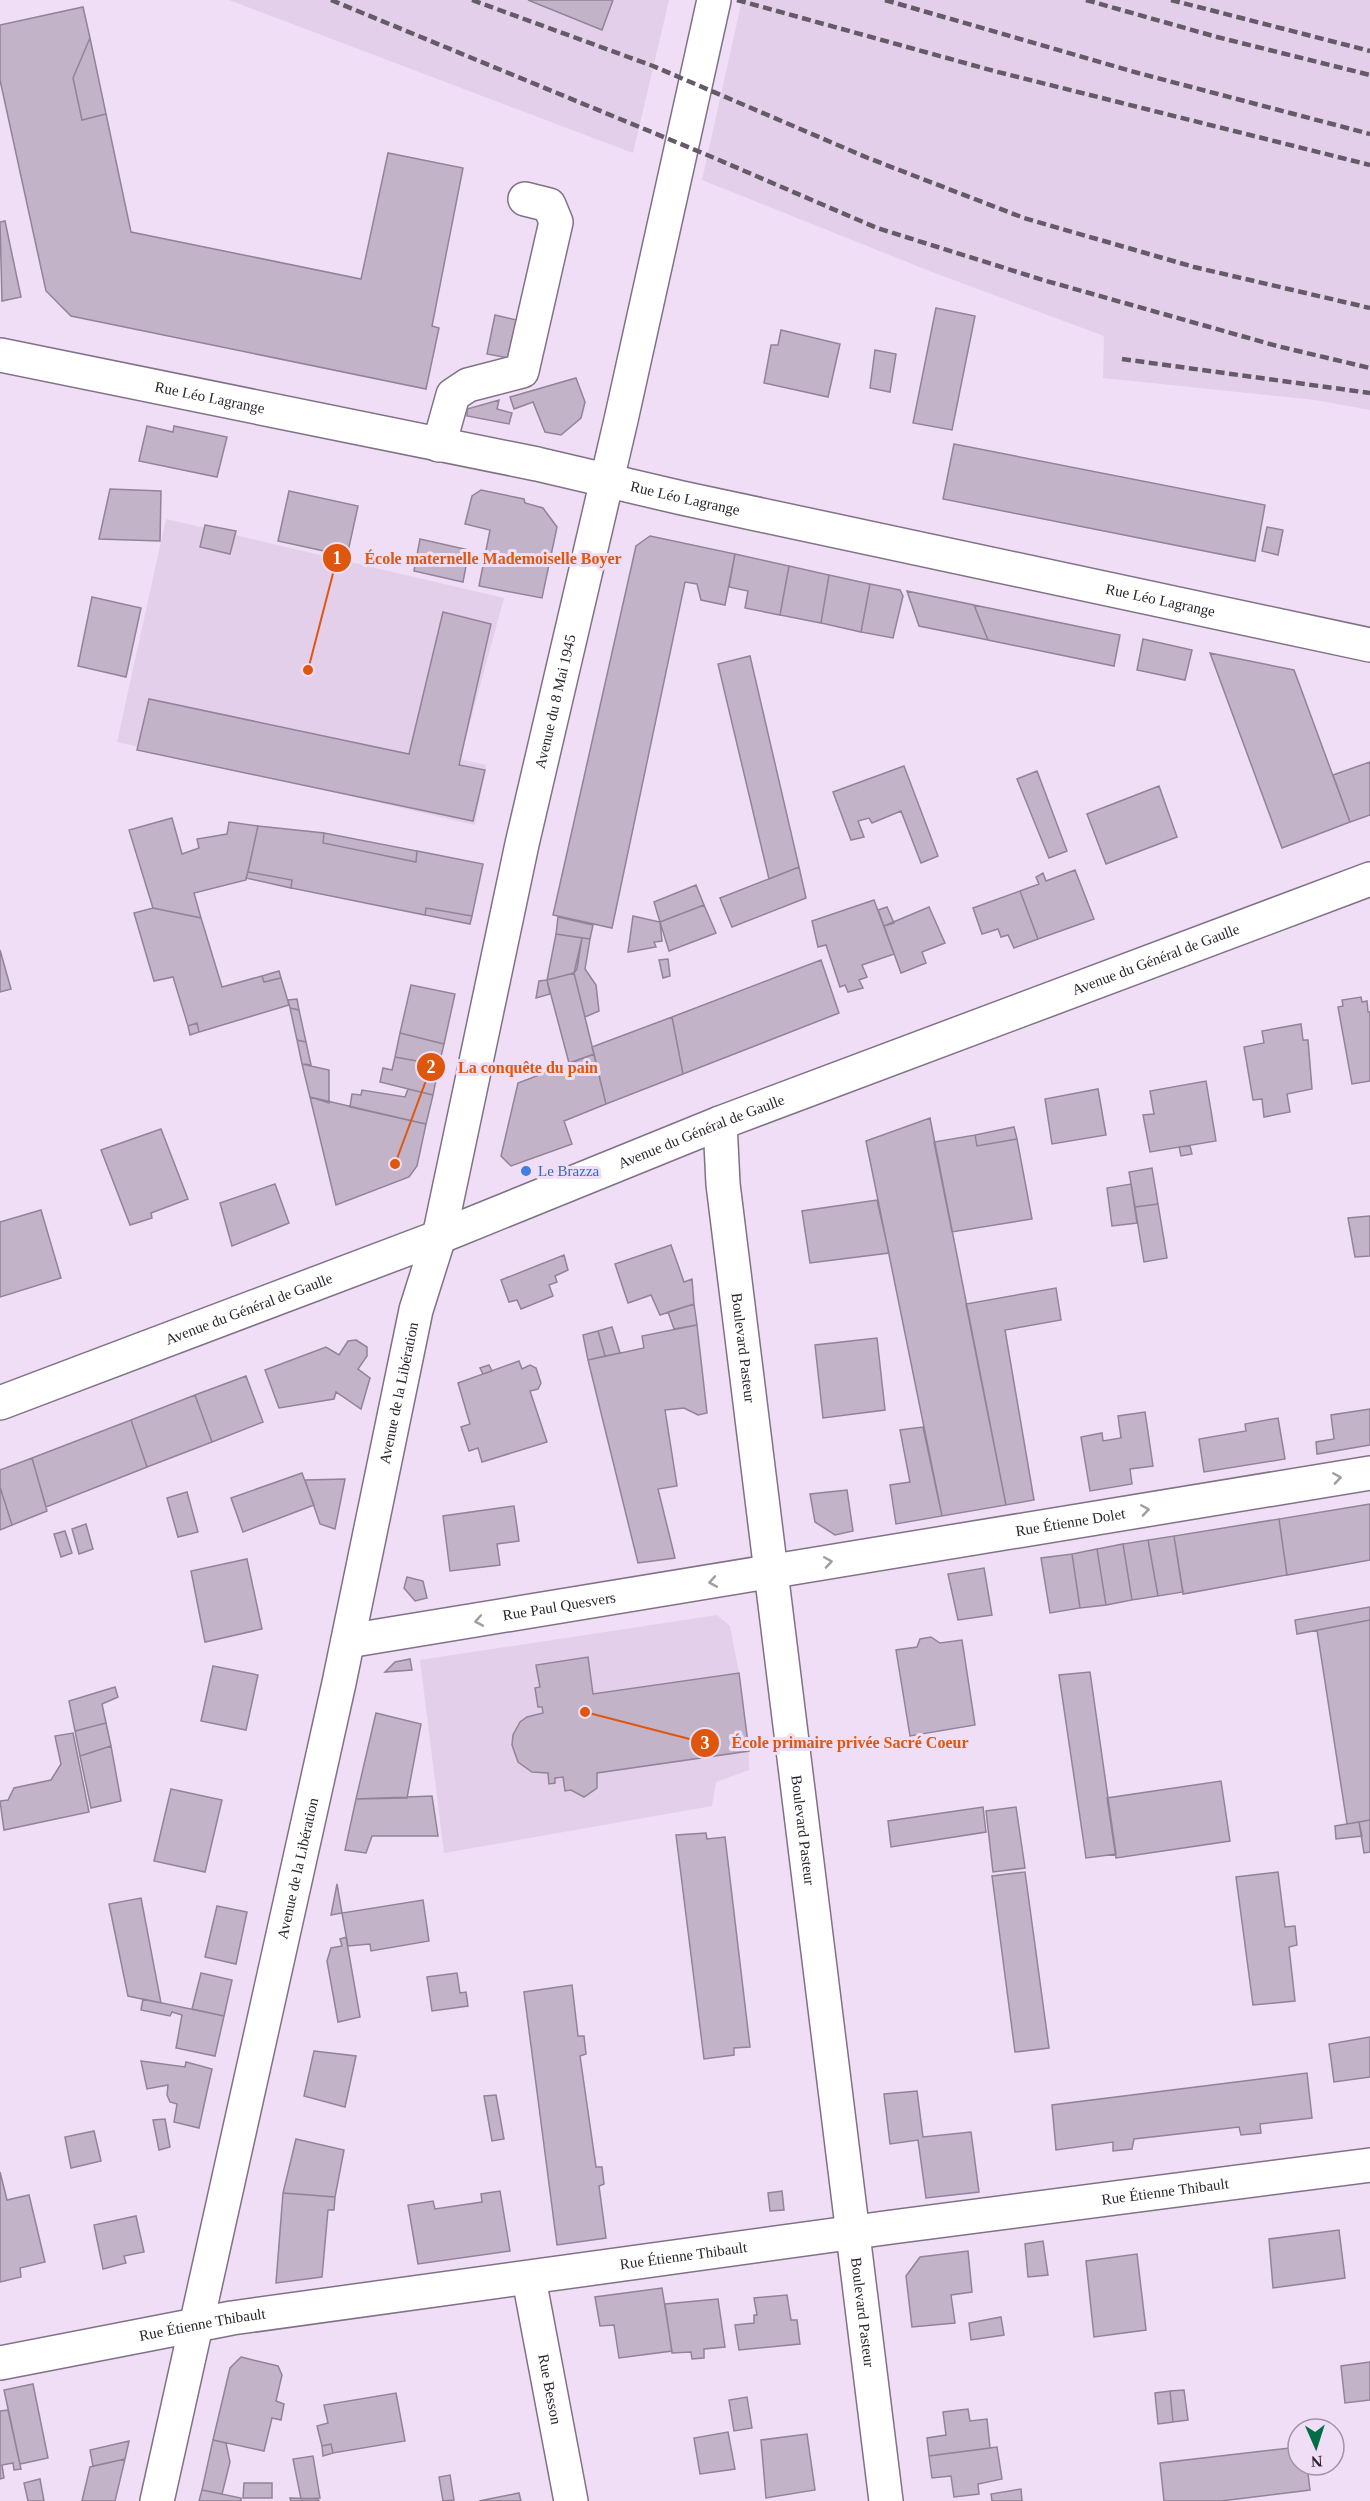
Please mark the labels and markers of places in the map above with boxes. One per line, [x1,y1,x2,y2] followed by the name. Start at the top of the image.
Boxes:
[322,541,633,575] callout: École maternelle Mademoiselle Boyer
[416,1050,611,1084] callout: La conquête du pain
[538,1163,600,1179] place label: Le Brazza
[519,1164,533,1178] marker: Le Brazza
[690,1726,981,1760] callout: École primaire privée Sacré Coeur

